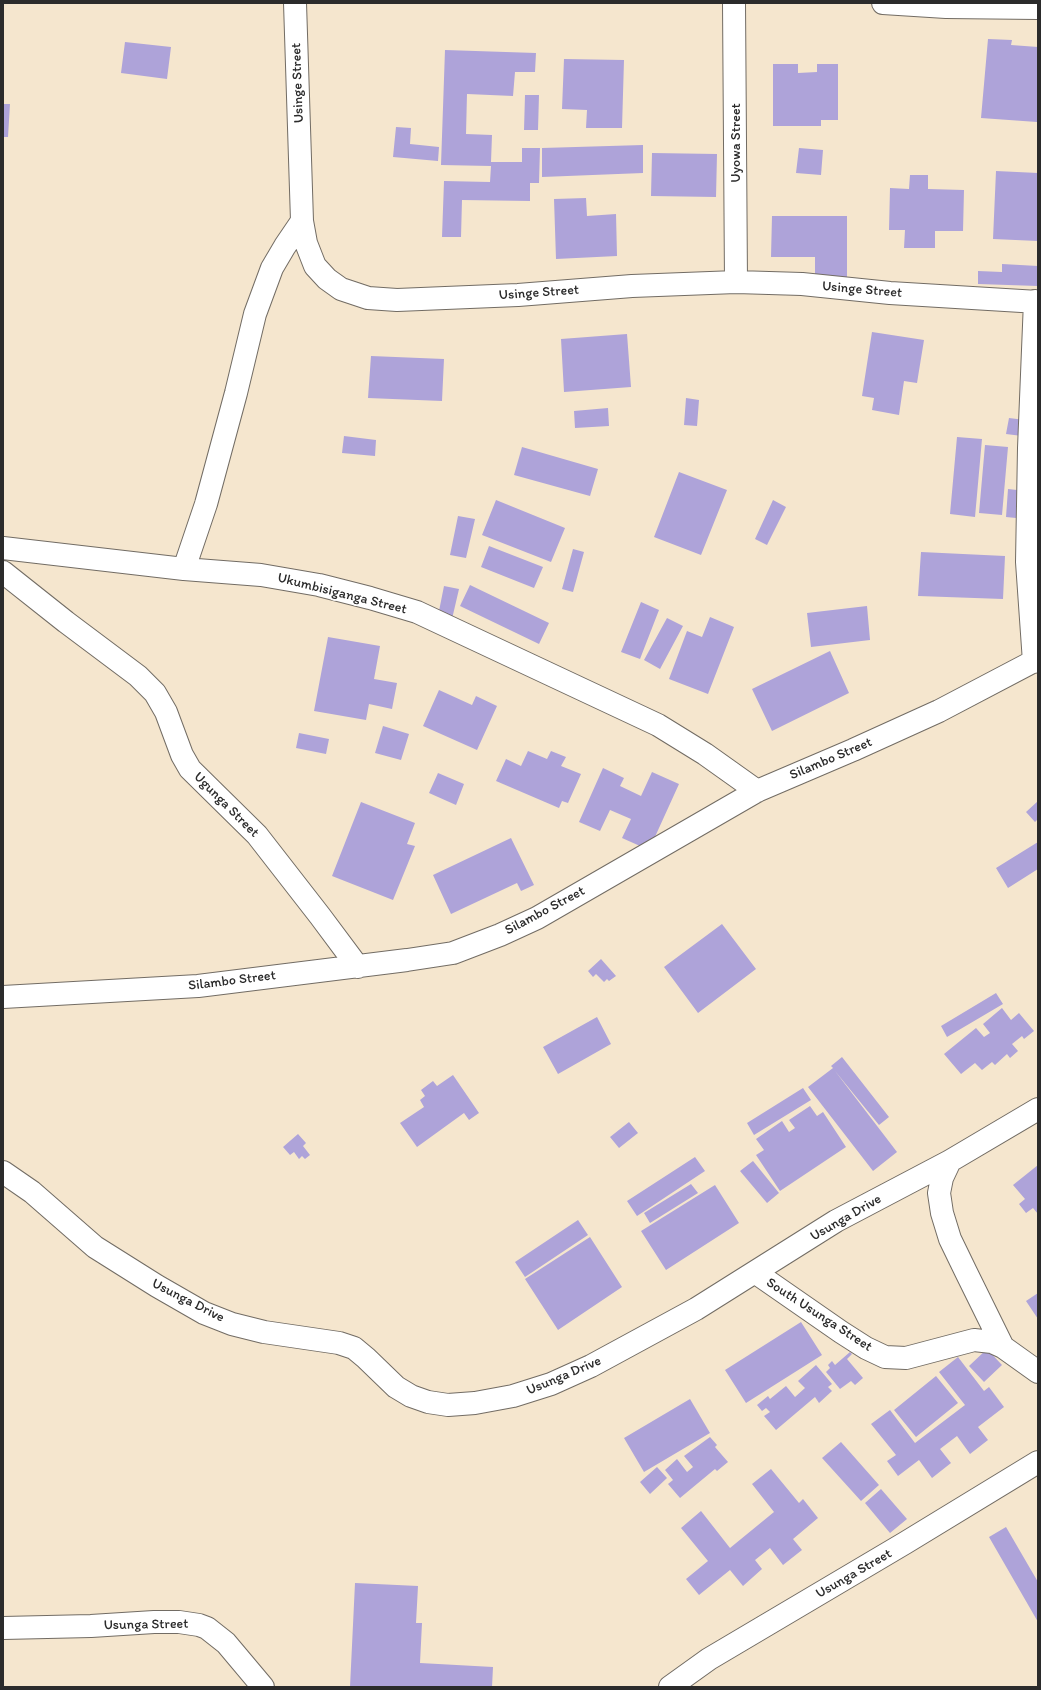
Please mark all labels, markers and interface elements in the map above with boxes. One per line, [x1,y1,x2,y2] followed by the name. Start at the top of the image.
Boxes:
[288,43,308,123] street label: Usinge Street
[728,103,744,183] street label: Uyowa Street
[821,278,903,302] street label: Usinge Street
[498,282,580,304] street label: Usinge Street
[276,570,408,618] street label: Ukumbisiganga Street
[787,734,875,784] street label: Silambo Street
[190,769,262,841] street label: Ugunga Street
[502,883,588,939] street label: Silambo Street
[187,967,277,995] street label: Silambo Street
[807,1191,885,1245] street label: Usunga Drive
[763,1274,875,1356] street label: South Usunga Street
[149,1275,227,1327] street label: Usunga Drive
[524,1353,604,1399] street label: Usunga Drive
[813,1546,895,1602] street label: Usunga Street
[103,1616,189,1634] street label: Usunga Street

